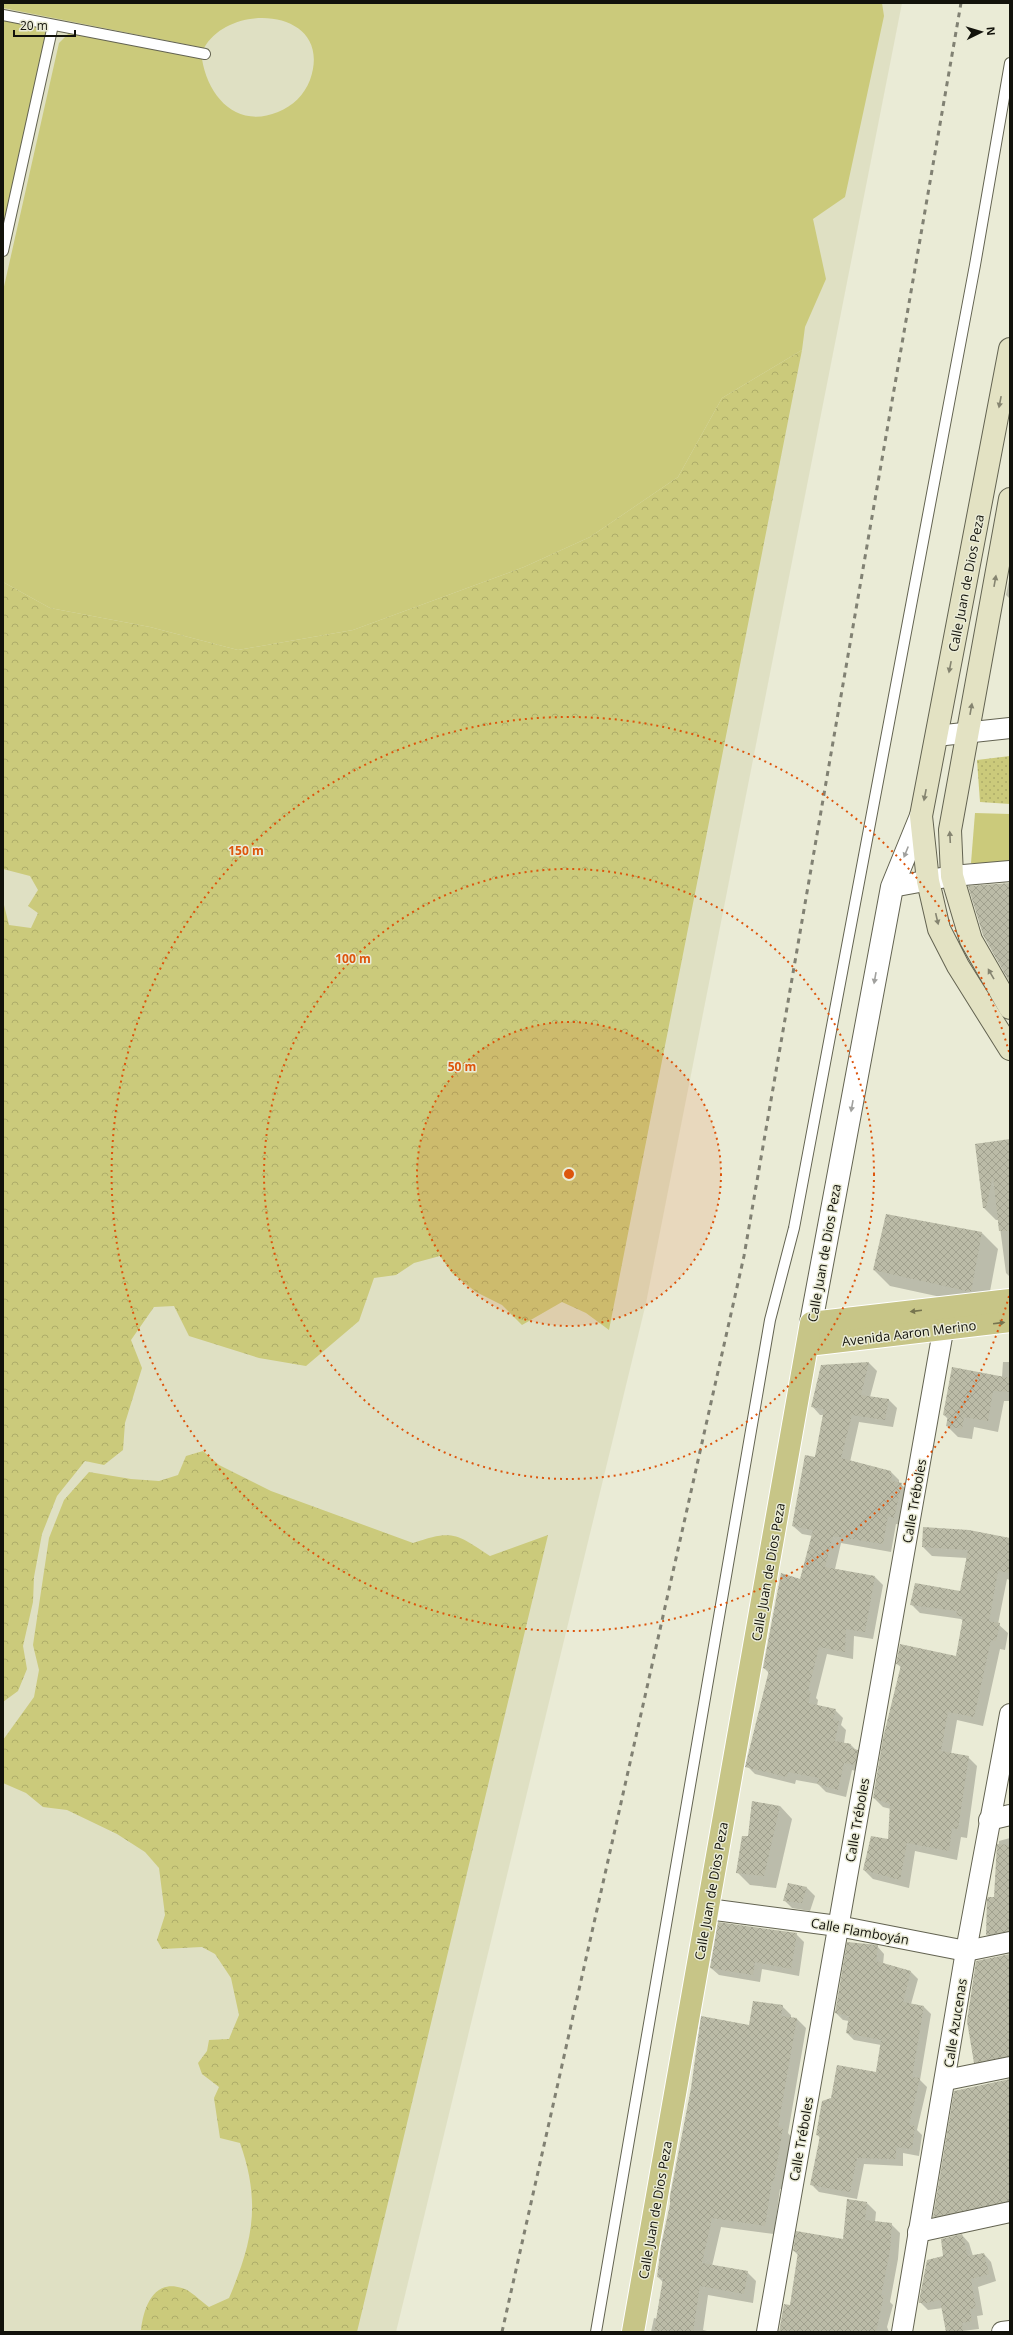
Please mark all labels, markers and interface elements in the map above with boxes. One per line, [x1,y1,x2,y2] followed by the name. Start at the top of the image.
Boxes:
[14,12,75,38] scale bar
[961,12,1001,52] north arrow
[20,17,48,34] text: 20 m
[984,26,999,36] text: N
[997,395,1003,408] one-way arrow
[944,513,988,653] street label: Calle Juan de Dios Peza
[992,575,998,587] one-way arrow
[946,661,952,673] one-way arrow
[969,703,975,715] one-way arrow
[922,788,928,801] one-way arrow
[947,830,953,843] one-way arrow
[228,842,264,859] text: 150 m
[903,847,909,859] one-way arrow
[934,913,940,925] one-way arrow
[335,950,371,967] text: 100 m
[987,968,994,980] one-way arrow
[872,972,878,984] one-way arrow
[448,1058,476,1075] text: 50 m
[848,1100,854,1112] one-way arrow
[562,1167,576,1181] centre of rings
[803,1183,845,1323] street label: Calle Juan de Dios Peza
[910,1308,922,1314] one-way arrow
[841,1316,977,1350] street label: Avenida Aaron Merino
[993,1319,1005,1326] one-way arrow
[898,1458,930,1544] street label: Calle Tréboles
[747,1502,789,1642] street label: Calle Juan de Dios Peza
[841,1777,873,1863] street label: Calle Tréboles
[690,1821,732,1961] street label: Calle Juan de Dios Peza
[809,1914,911,1948] street label: Calle Flamboyán
[939,1977,971,2069] street label: Calle Azucenas
[785,2096,817,2182] street label: Calle Tréboles
[634,2140,676,2280] street label: Calle Juan de Dios Peza

